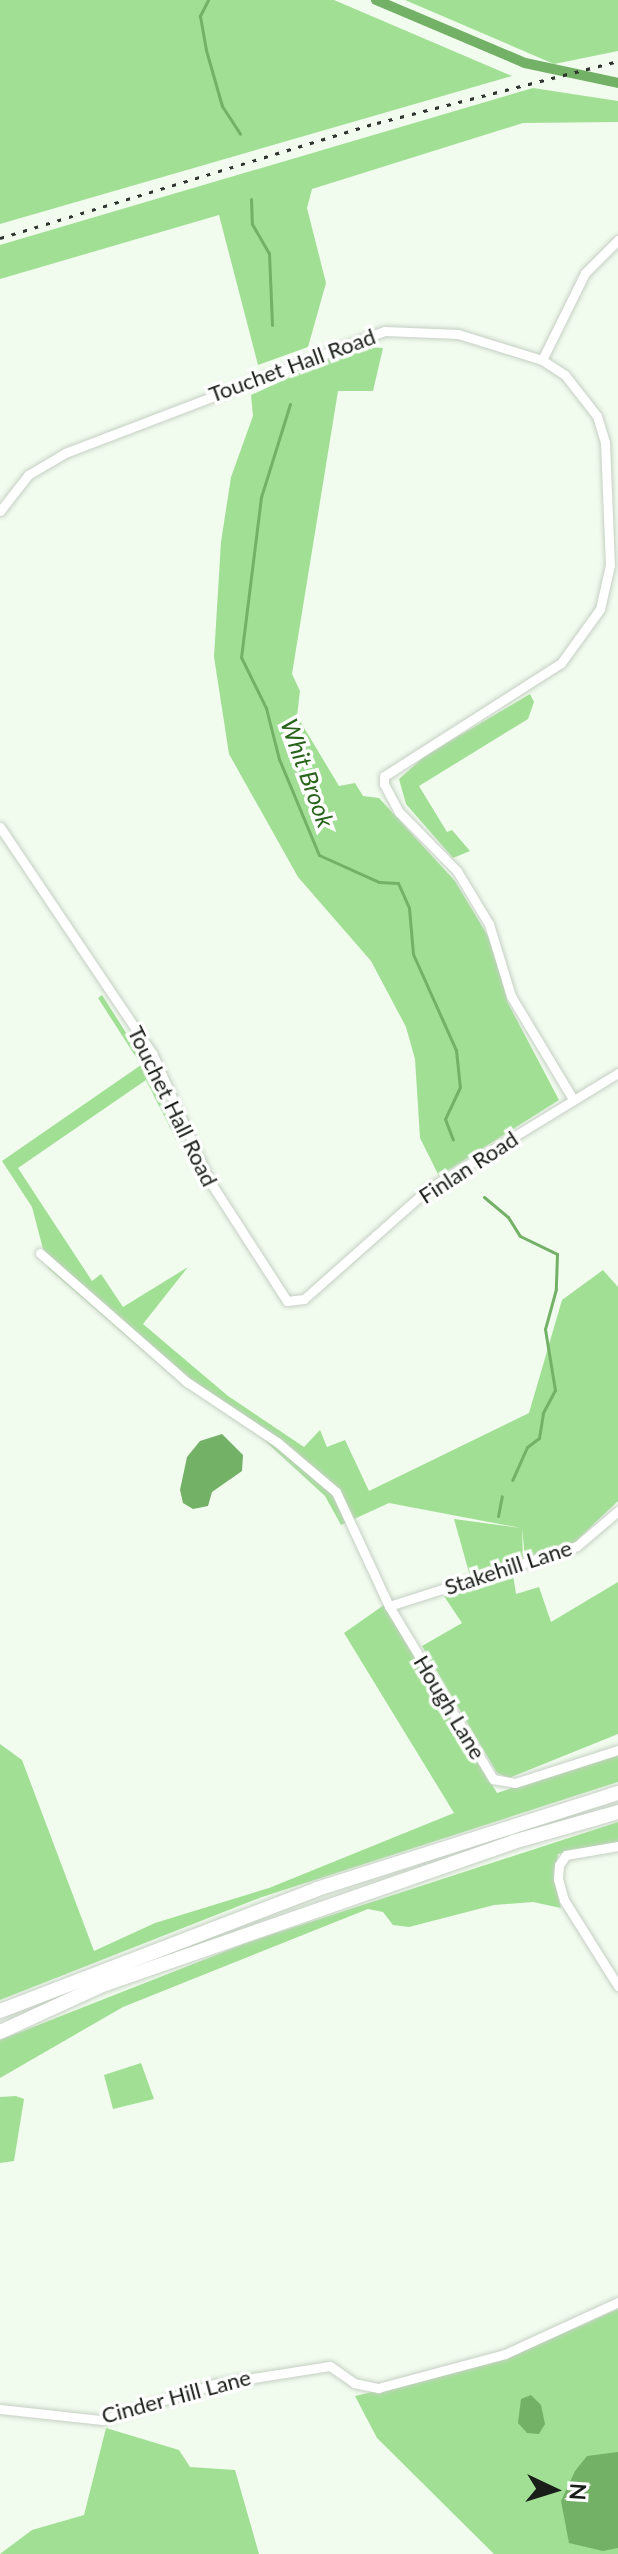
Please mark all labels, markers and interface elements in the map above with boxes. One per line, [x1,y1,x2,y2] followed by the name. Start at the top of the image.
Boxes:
[205,323,379,407] street label: Touchet Hall Road
[275,715,341,831] water label: Whit Brook
[123,1022,223,1190] street label: Touchet Hall Road
[414,1125,522,1209] street label: Finlan Road
[441,1534,575,1600] street label: Stakehill Lane
[409,1650,491,1764] street label: Hough Lane
[98,2363,254,2429] street label: Cinder Hill Lane
[514,2450,594,2530] north arrow
[564,2482,592,2501] text: N

